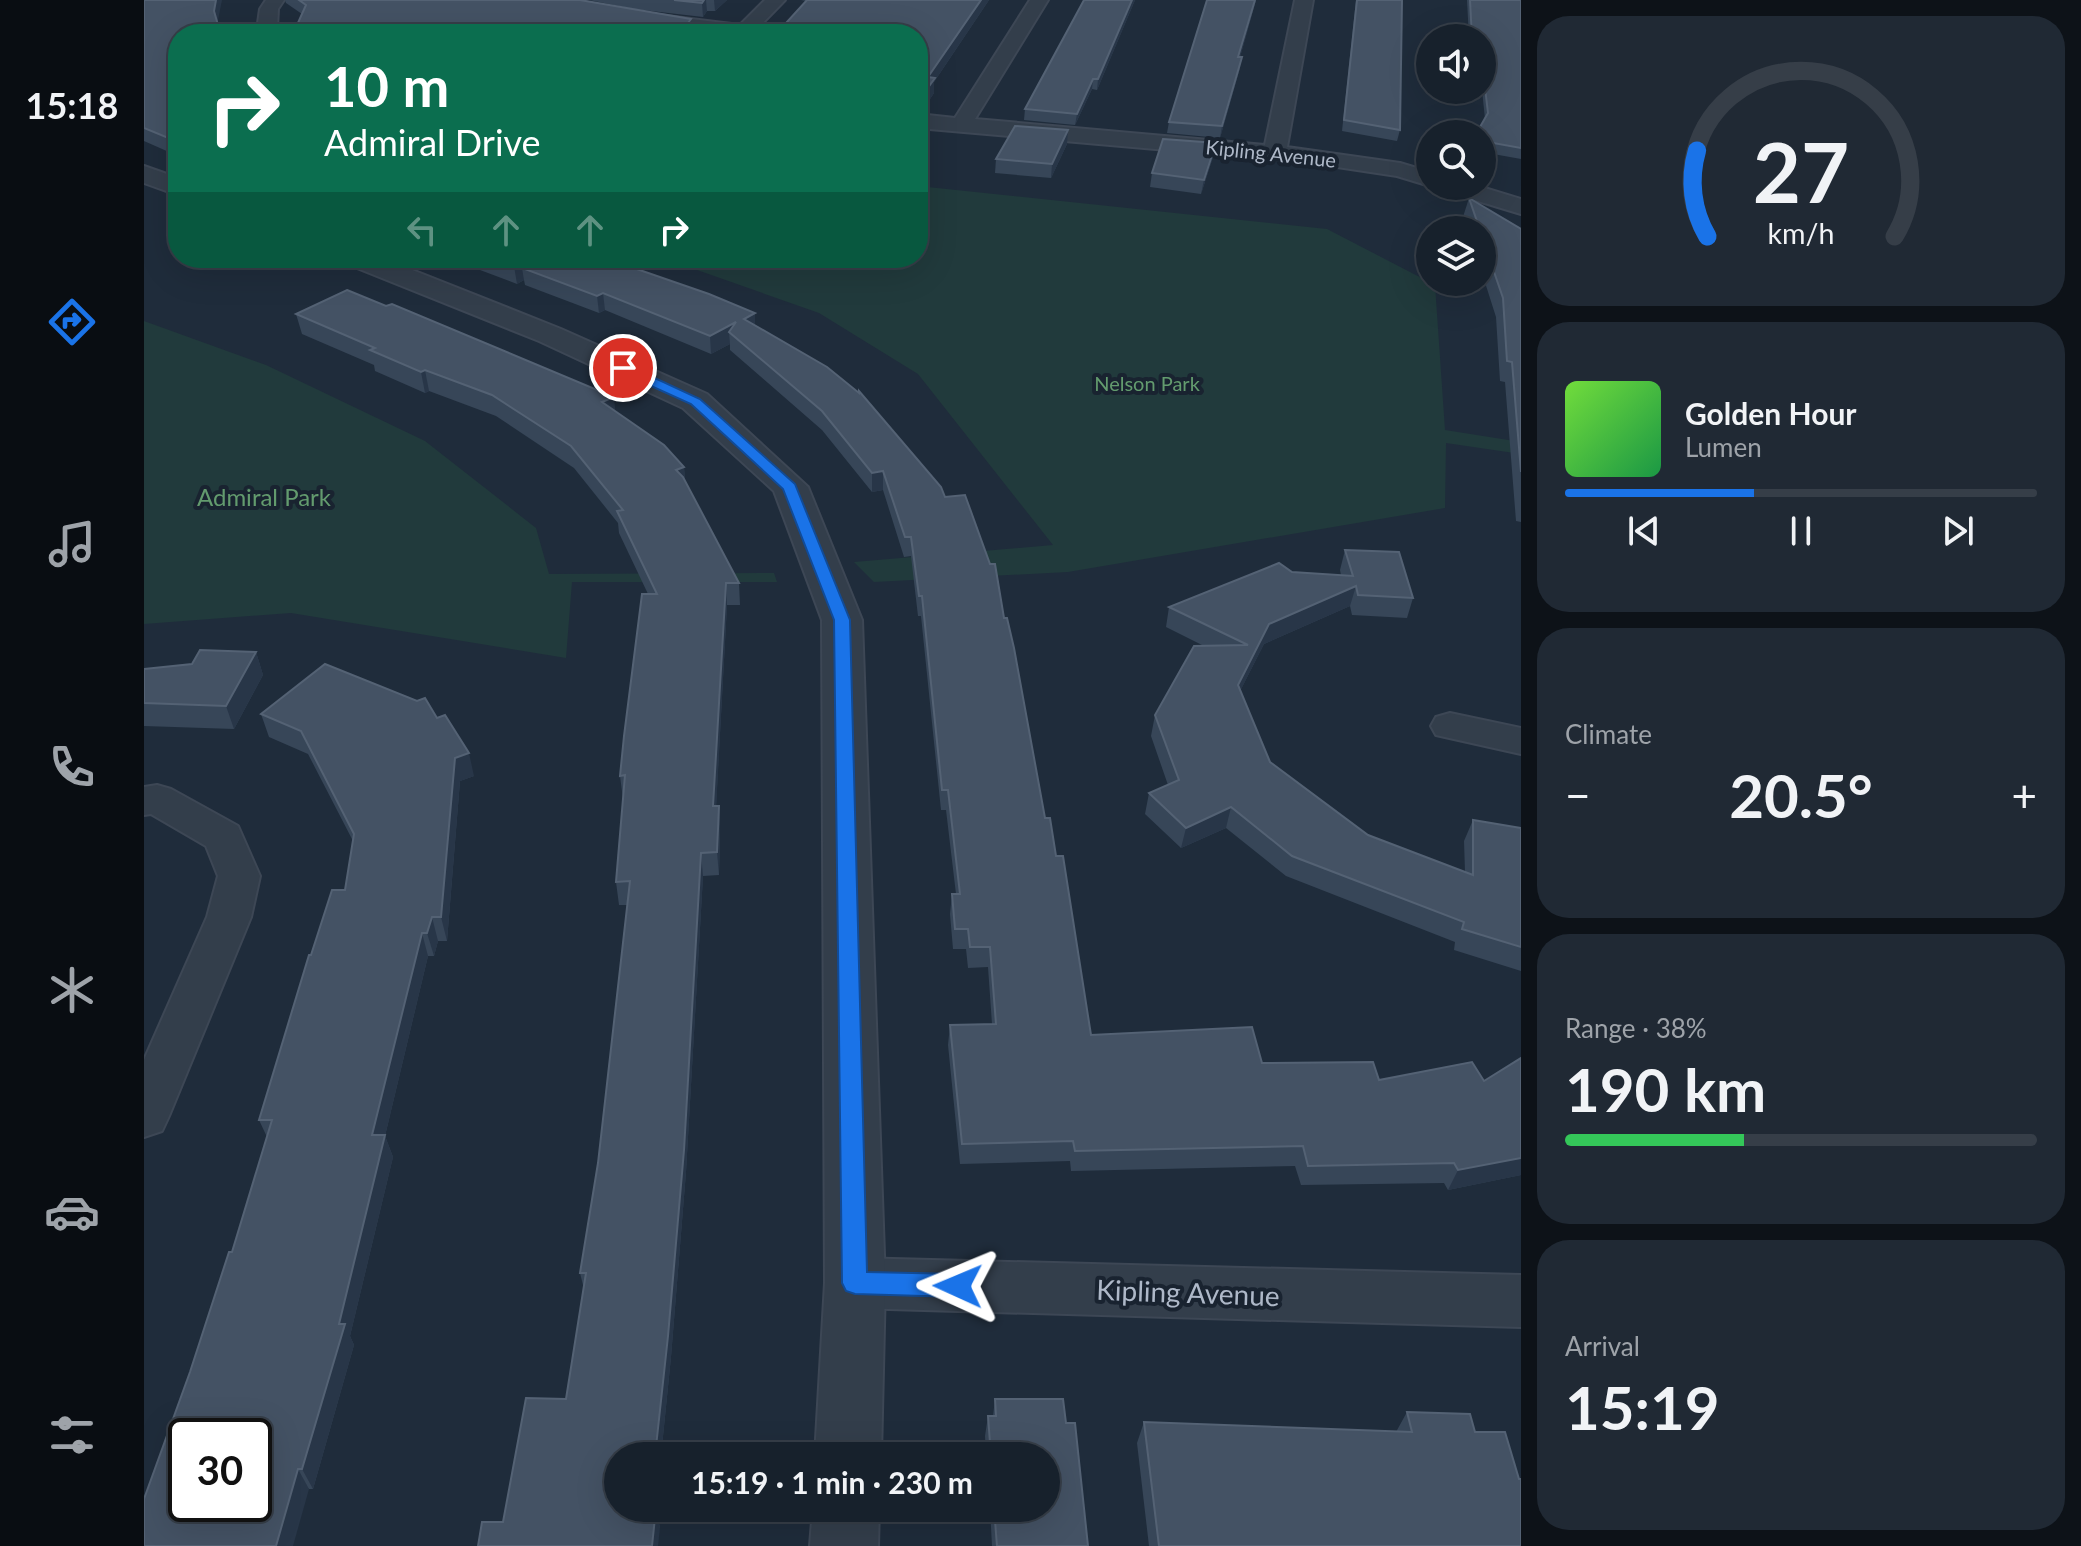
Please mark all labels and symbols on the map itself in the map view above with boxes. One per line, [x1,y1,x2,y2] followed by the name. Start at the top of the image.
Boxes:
[1205,134,1337,172] street label: Kipling Avenue
[589,334,657,402] pin
[1094,371,1201,395] park label: Nelson Park
[197,482,332,511] park label: Admiral Park
[916,1244,1000,1328] position arrow
[1096,1272,1280,1312] street label: Kipling Avenue
[168,1418,272,1522] speed limit sign: 30

